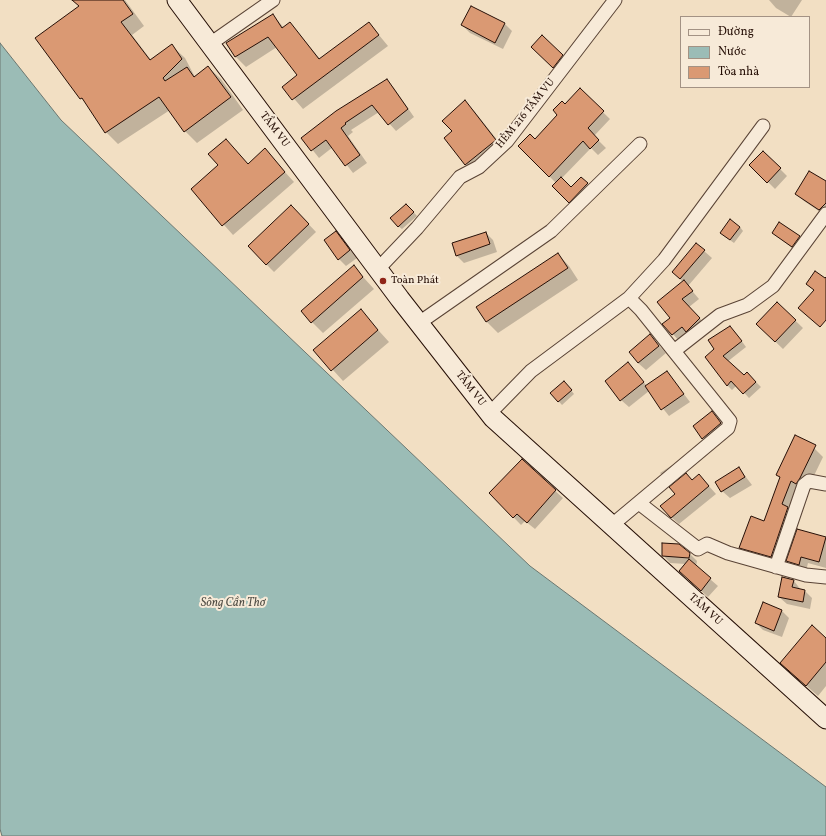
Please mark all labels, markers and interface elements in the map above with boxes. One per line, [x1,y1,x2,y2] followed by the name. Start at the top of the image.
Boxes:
[680,16,810,88] legend
[718,24,754,40] text: Đường
[718,44,746,60] text: Nước
[718,64,759,80] text: Tòa nhà
[494,76,558,152] street label: HẺM 216 TẦM VU
[256,110,292,150] street label: TẦM VU
[391,274,439,288] place label: Toàn Phát
[378,276,388,286] marker: Toàn Phát
[452,369,488,409] street label: TẦM VU
[685,591,725,629] street label: TẦM VU
[201,597,265,611] water label: Sông Cần Thơ

